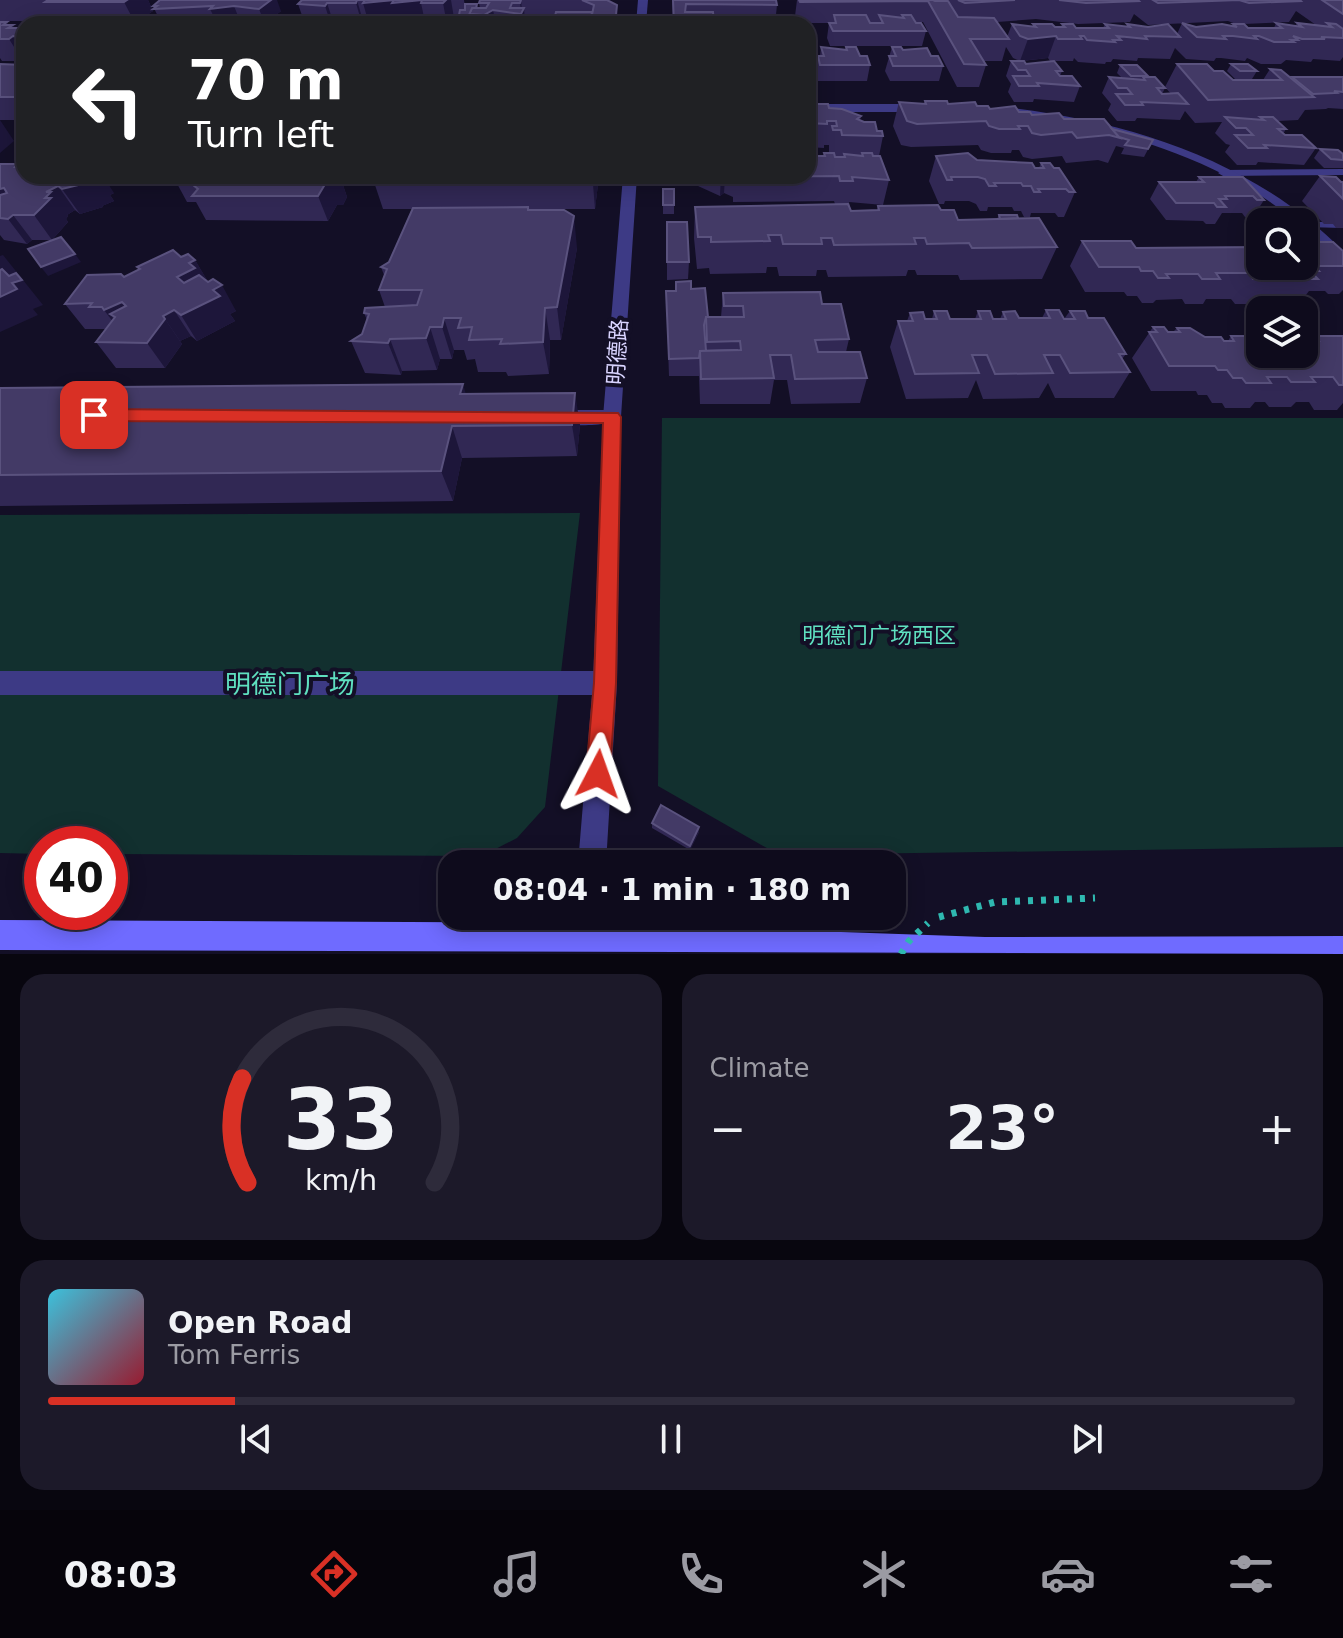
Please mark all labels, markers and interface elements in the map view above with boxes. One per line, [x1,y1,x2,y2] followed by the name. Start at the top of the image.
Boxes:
[188,47,344,112] text: 70 m
[56,48,160,152] icon: left
[188,114,334,155] text: Turn left
[1246,208,1318,368] map controls
[1246,208,1318,280] button: search
[1246,296,1318,368] button: layers
[603,318,632,386] street label: 明德路
[60,381,128,449] pin
[72,393,116,437] icon: arrive
[802,623,956,648] park label: 明德门广场西区
[225,669,355,699] park label: 明德门广场
[556,732,640,816] position arrow
[24,826,128,930] speed limit sign: 40
[493,872,851,907] text: 08:04 · 1 min · 180 m
[710,1053,810,1083] text: Climate
[283,1072,399,1169] text: 33
[946,1093,1059,1163] text: 23°
[710,1103,746,1154] text: −
[1258,1103,1295,1154] text: +
[305,1163,377,1197] text: km/h
[168,1305,353,1340] text: Open Road
[168,1340,300,1370] text: Tom Ferris
[234,1417,278,1461] icon: previous
[649,1417,693,1461] icon: pause
[1065,1417,1109,1461] icon: next
[306,1546,362,1602] icon: directions
[489,1546,545,1602] icon: music
[673,1546,729,1602] icon: phone
[856,1546,912,1602] icon: climate
[1040,1546,1096,1602] icon: car
[1223,1546,1279,1602] icon: filters
[64,1554,178,1595] text: 08:03

